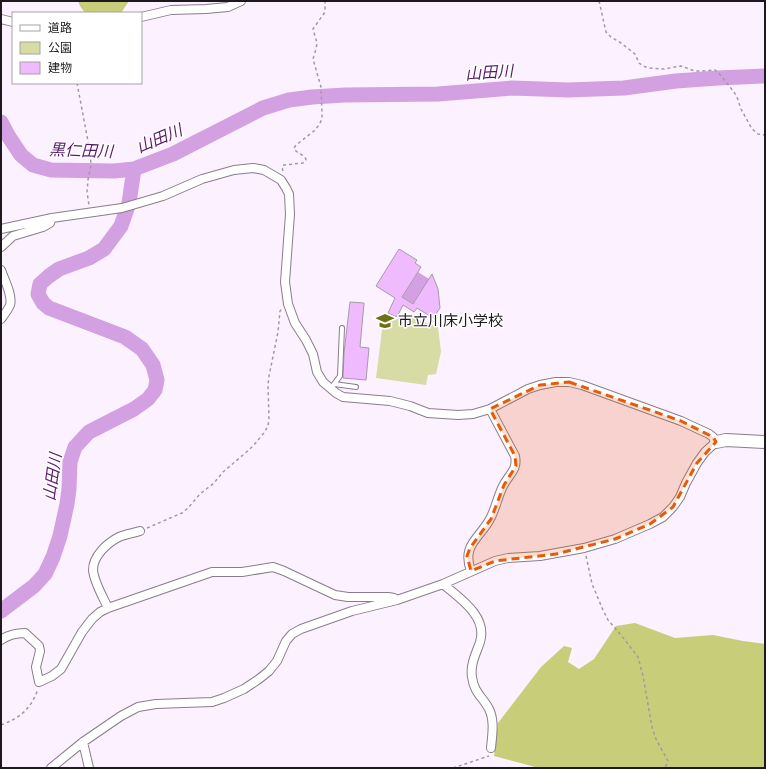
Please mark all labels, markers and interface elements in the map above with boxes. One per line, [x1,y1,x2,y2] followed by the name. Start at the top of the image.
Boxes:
[12,12,142,84] legend
[48,21,72,34] text: 道路
[48,42,72,54] text: 公園
[48,61,72,74] text: 建物
[464,62,516,83] water label: 山田川
[134,120,186,156] water label: 山田川
[49,141,115,160] water label: 黒仁田川
[375,311,395,331] school or university icon: 市立川床小学校
[398,313,503,329] place label: 市立川床小学校
[41,450,65,502] water label: 山田川

